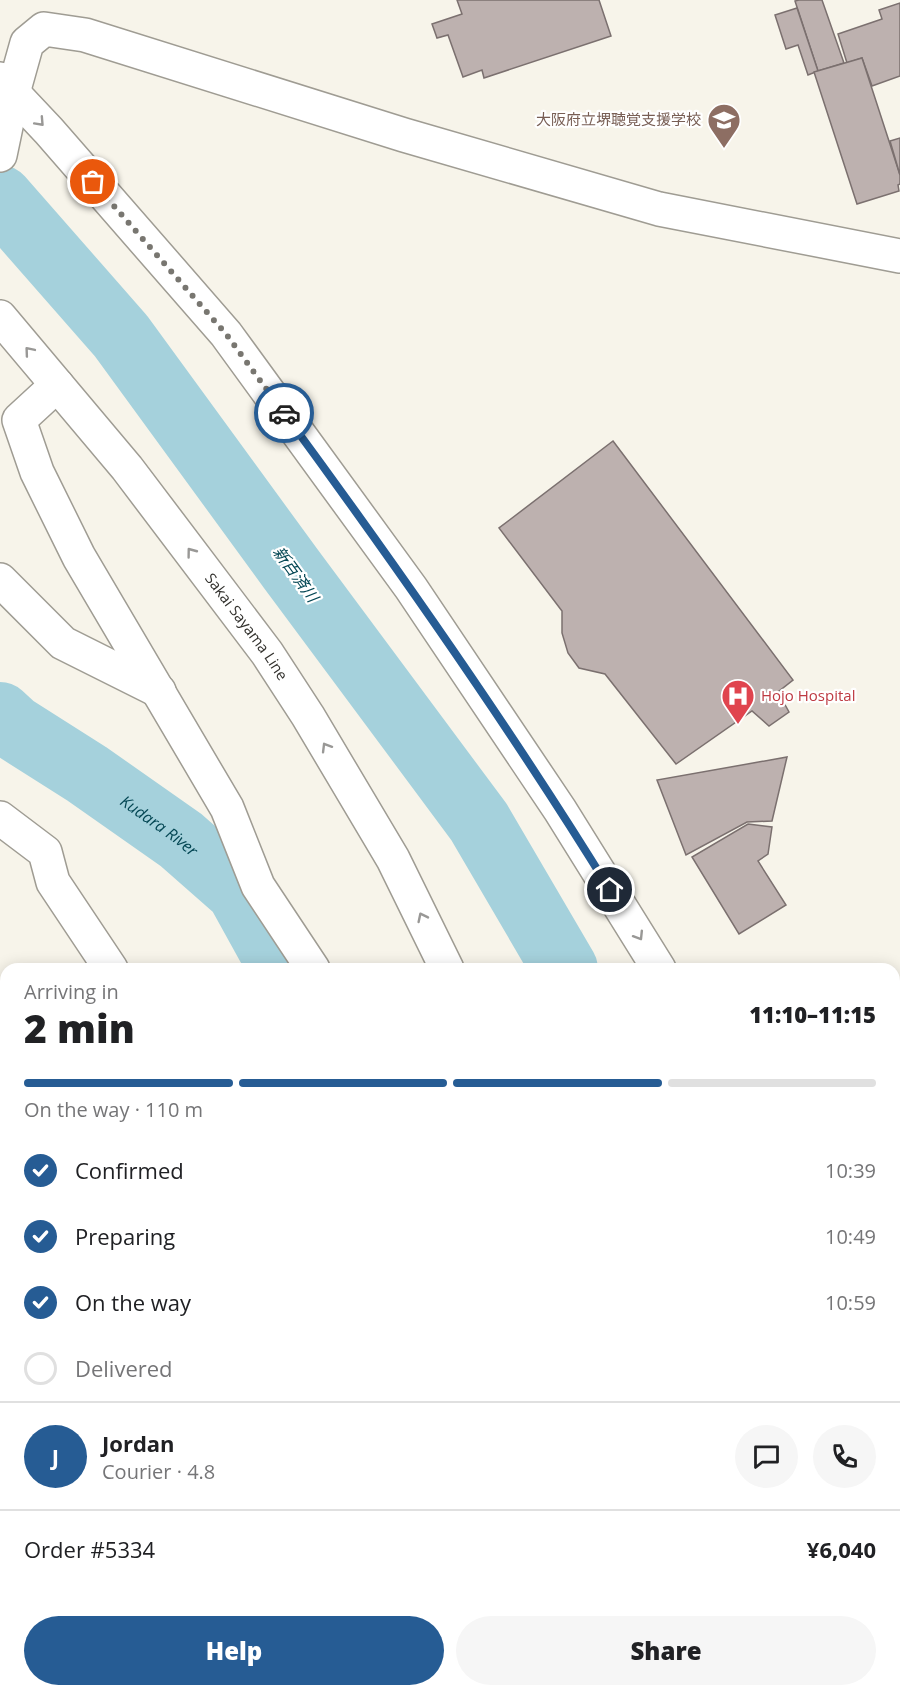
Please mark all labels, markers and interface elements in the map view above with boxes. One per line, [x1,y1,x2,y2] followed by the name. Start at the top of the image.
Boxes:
[706,102,742,149] school or university icon: 大阪府立堺聴覚支援学校
[536,109,701,129] place label: 大阪府立堺聴覚支援学校
[33,115,44,126] one-way arrow
[67,156,118,207] pin
[76,165,109,198] icon: bag
[25,347,36,358] one-way arrow
[254,383,314,443] courier
[268,397,301,430] icon: car
[268,542,325,608] water label: 新百済川
[187,548,198,559] one-way arrow
[201,569,293,684] street label: Sakai Sayama Line
[720,678,756,725] hospital icon: Hojo Hospital
[761,685,855,705] place label: Hojo Hospital
[322,743,334,753] one-way arrow
[116,790,203,861] water label: Kudara River
[584,864,635,915] pin
[593,873,626,906] icon: home
[417,912,429,923] one-way arrow
[632,929,643,940] one-way arrow
[24,978,119,1005] text: Arriving in
[749,999,876,1029] text: 11:10–11:15
[24,1001,135,1054] text: 2 min
[24,1096,203,1123] text: On the way · 110 m
[24,1154,57,1187] icon: check
[75,1155,184,1185] text: Confirmed
[825,1157,876,1184] text: 10:39
[24,1220,57,1253] icon: check
[75,1221,175,1251] text: Preparing
[825,1223,876,1250] text: 10:49
[24,1286,57,1319] icon: check
[75,1287,191,1317] text: On the way
[825,1289,876,1316] text: 10:59
[75,1353,173,1383] text: Delivered
[735,1425,798,1488] button: chat
[813,1425,876,1488] button: phone
[102,1428,175,1458] text: Jordan
[52,1441,59,1471] text: J
[102,1458,215,1485] text: Courier · 4.8
[24,1534,155,1564] text: Order #5334
[807,1534,876,1564] text: ¥6,040
[24,1616,444,1685] button: Help
[456,1616,876,1685] button: Share

